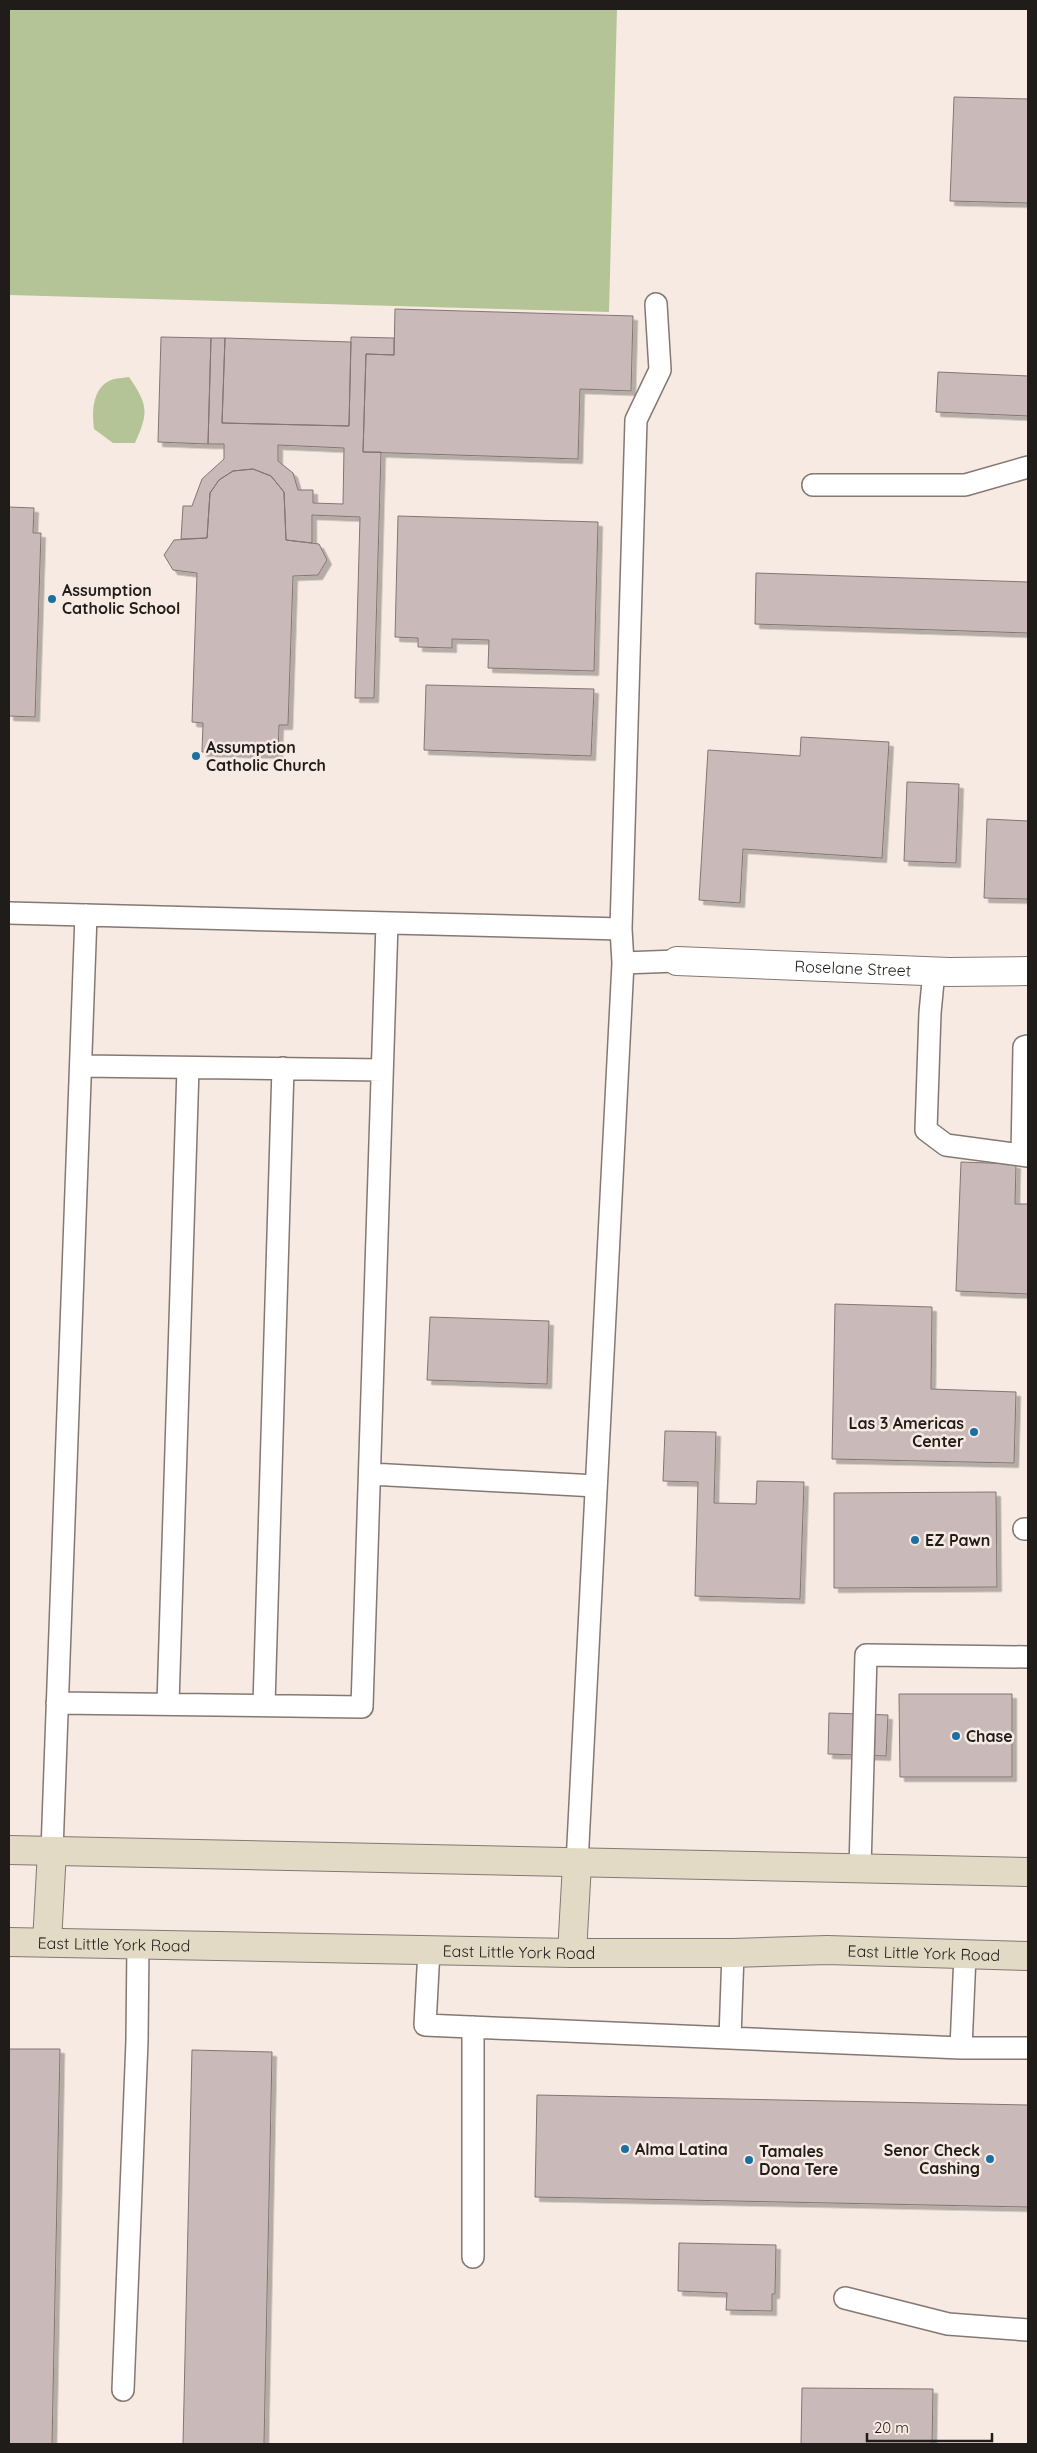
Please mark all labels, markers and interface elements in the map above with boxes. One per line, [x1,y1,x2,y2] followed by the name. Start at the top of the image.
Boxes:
[62,580,180,618] place label: Assumption Catholic School
[46,593,58,605] marker: Assumption Catholic School
[206,737,326,775] place label: Assumption Catholic Church
[190,750,202,762] marker: Assumption Catholic Church
[794,956,912,980] street label: Roselane Street
[848,1413,964,1451] place label: Las 3 Americas Center
[968,1426,980,1438] marker: Las 3 Americas Center
[925,1530,990,1550] place label: EZ Pawn
[909,1534,921,1546] marker: EZ Pawn
[966,1726,1013,1746] place label: Chase
[950,1730,962,1742] marker: Chase
[37,1933,191,1956] street label: East Little York Road
[442,1940,595,1963] street label: East Little York Road
[847,1941,1000,1965] street label: East Little York Road
[635,2139,728,2159] place label: Alma Latina
[884,2140,980,2178] place label: Senor Check Cashing
[759,2141,838,2179] place label: Tamales Dona Tere
[619,2143,631,2155] marker: Alma Latina
[984,2153,996,2165] marker: Senor Check Cashing
[743,2154,755,2166] marker: Tamales Dona Tere
[867,2410,992,2442] scale bar
[874,2418,909,2437] text: 20 m

